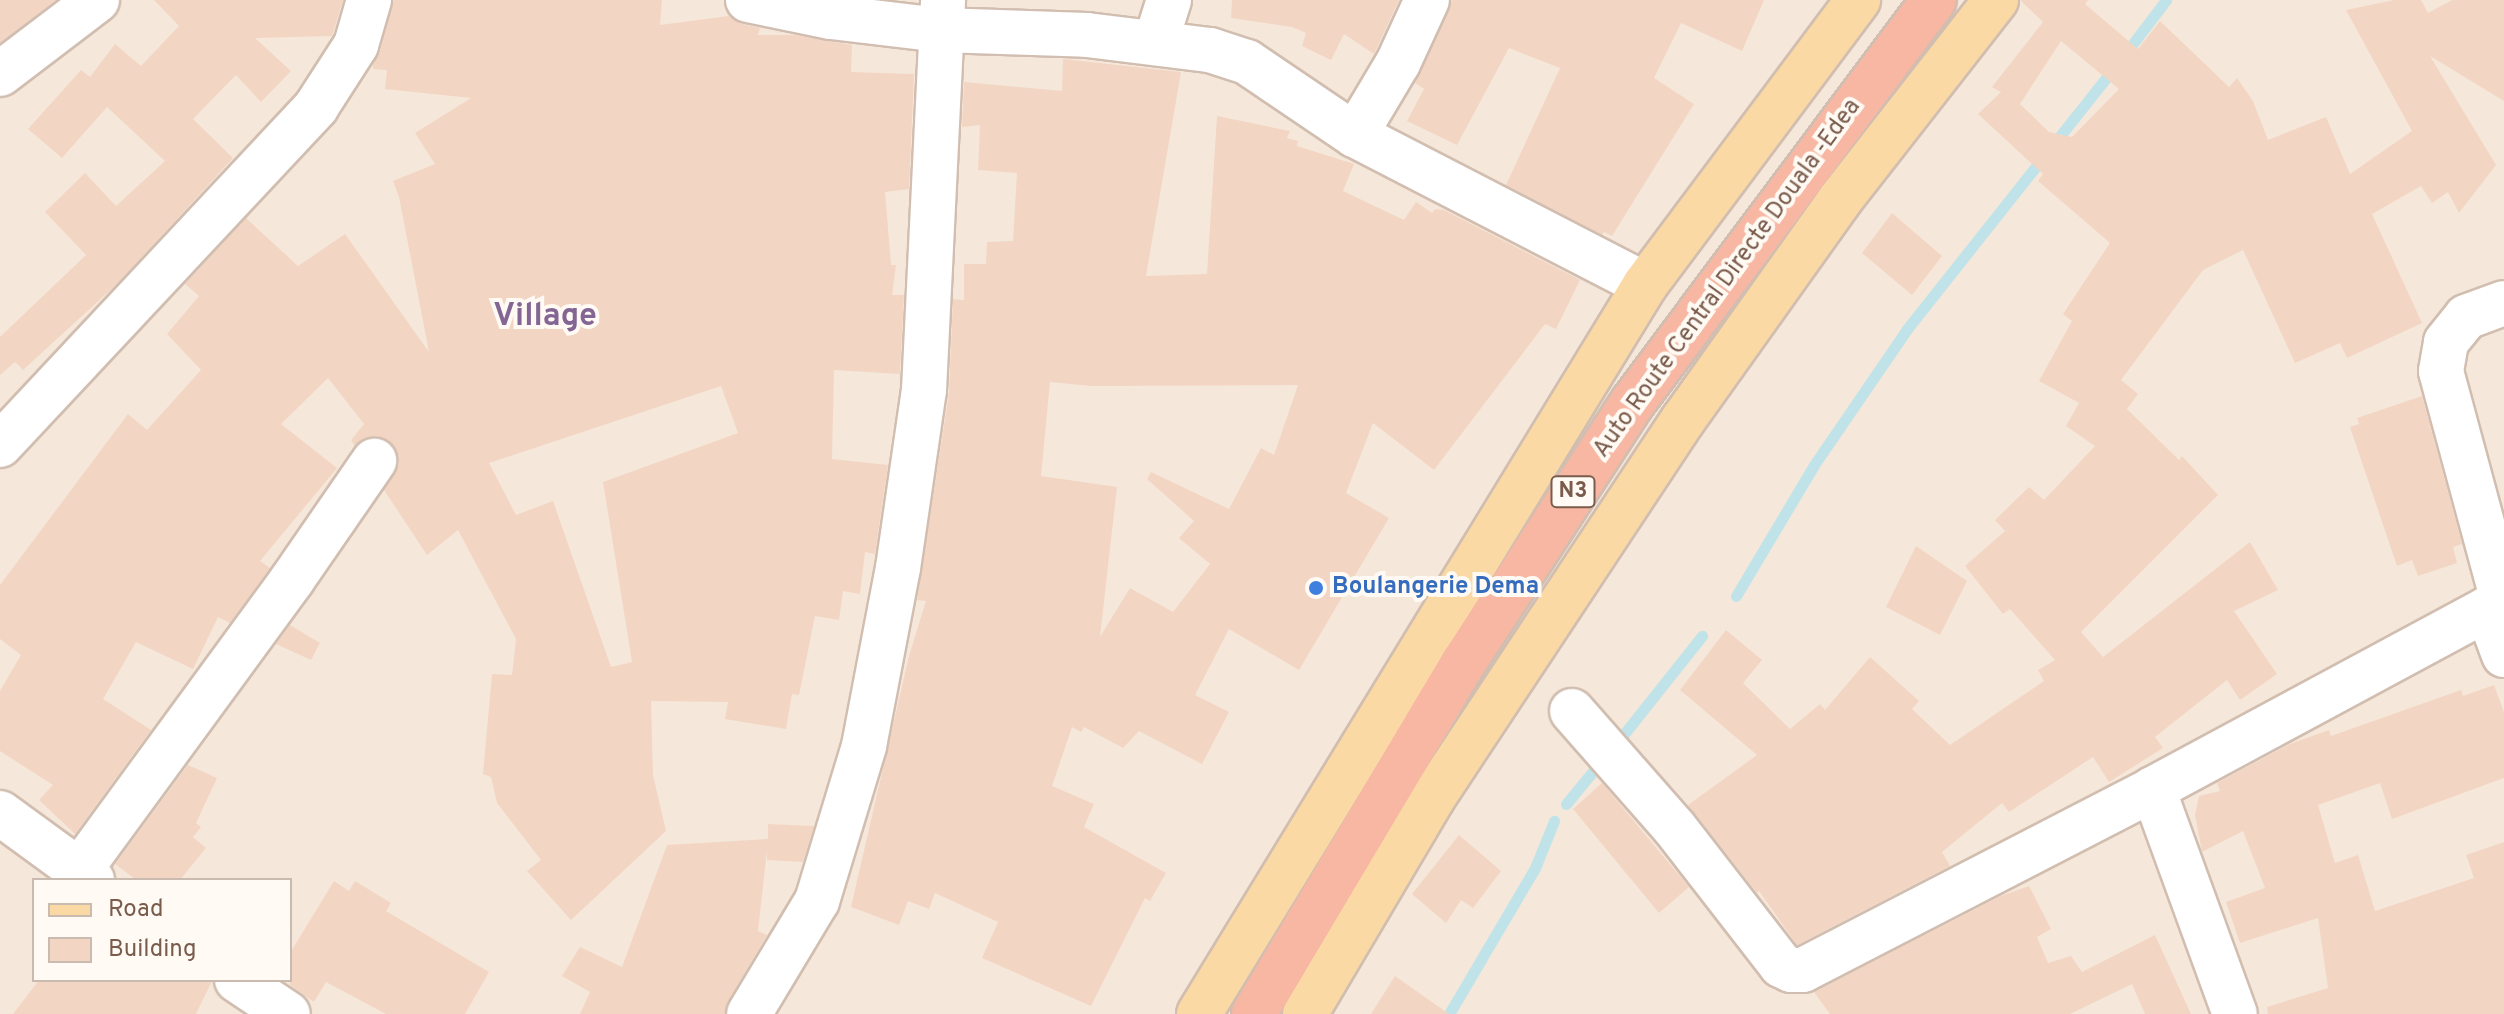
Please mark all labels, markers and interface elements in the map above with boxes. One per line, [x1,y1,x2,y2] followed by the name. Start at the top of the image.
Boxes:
[1588,94,1868,464] street label: Auto Route Central Directe Douala -Edea
[493,298,597,336] district label: Village
[1549,474,1597,510] road number: N3
[1332,574,1539,602] place label: Boulangerie Dema
[1307,579,1325,597] marker: Boulangerie Dema
[32,878,292,982] legend
[108,895,164,925] text: Road
[108,935,197,965] text: Building

